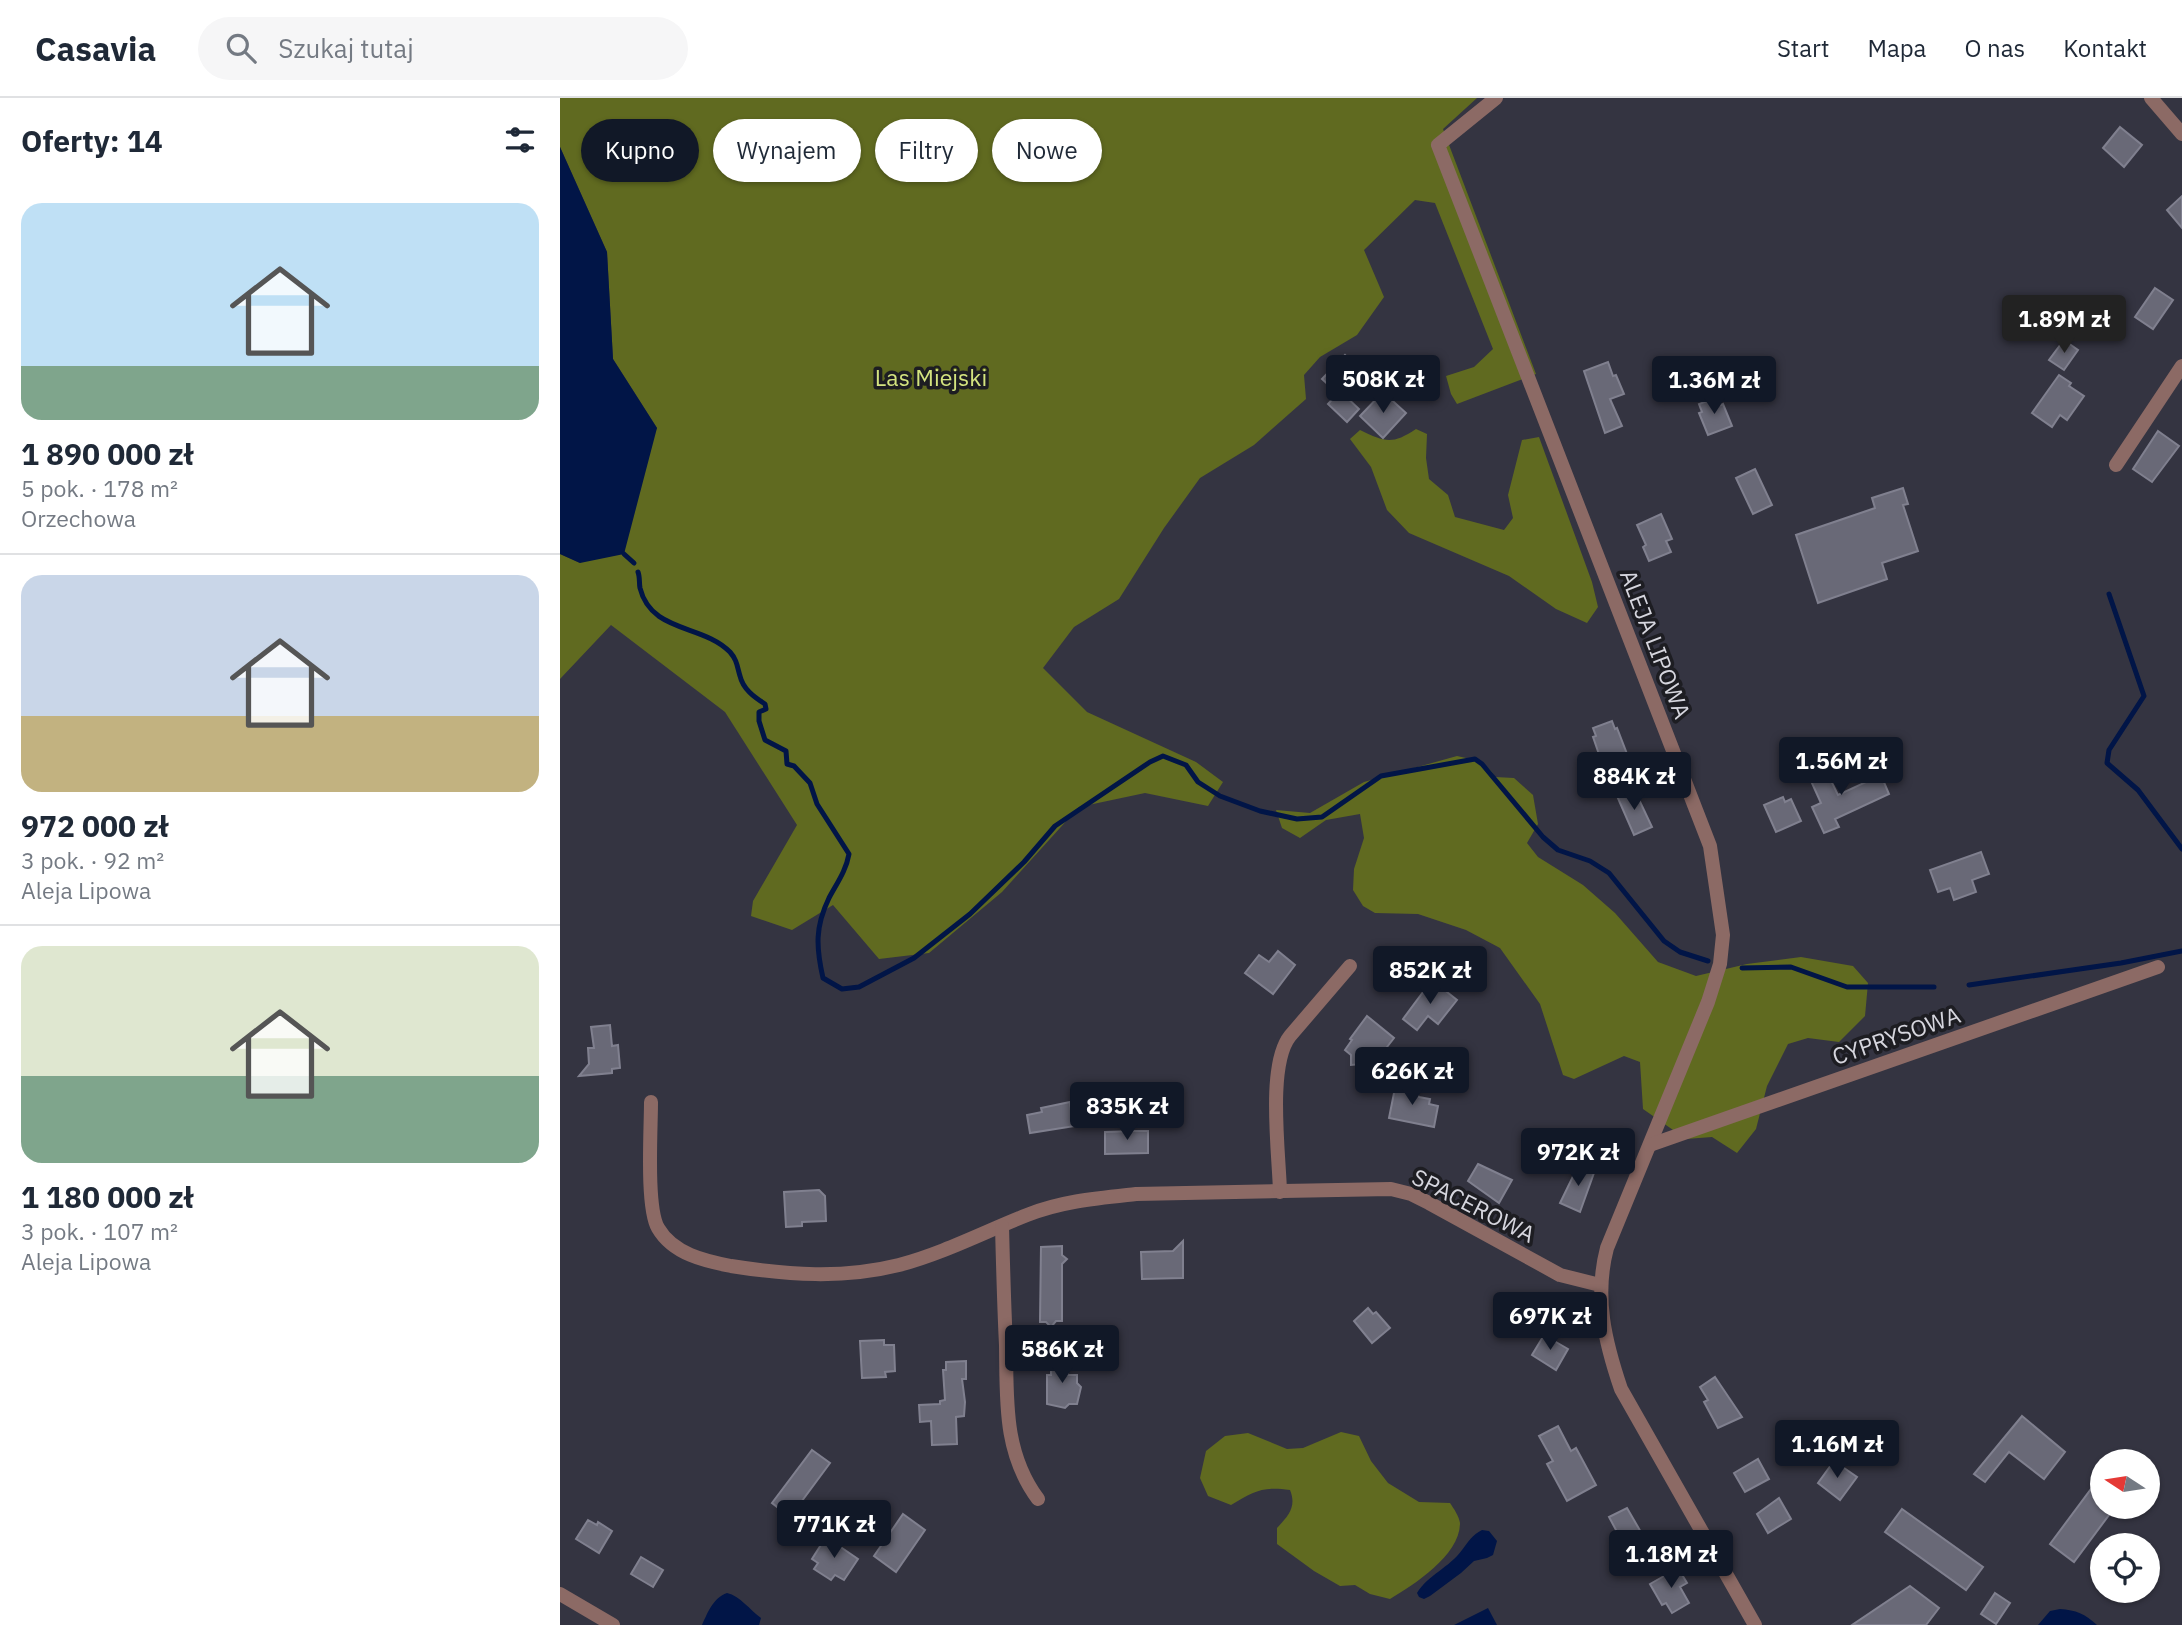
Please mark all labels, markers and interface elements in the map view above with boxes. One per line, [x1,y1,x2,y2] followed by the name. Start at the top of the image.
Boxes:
[198,17,688,80] search box
[35,27,156,70] text: Casavia
[222,29,260,67] icon: search
[278,31,414,65] text: Szukaj tutaj
[1777,32,1829,64] text: Start
[1867,32,1926,64] text: Mapa
[1964,32,2025,64] text: O nas
[2063,32,2147,64] text: Kontakt
[581,119,699,182] chip: Kupno
[713,119,861,182] chip: Wynajem
[875,119,978,182] chip: Filtry
[992,119,1102,182] chip: Nowe
[21,121,163,160] text: Oferty: 14
[501,121,539,159] icon: filters
[217,248,343,374] icon: home
[1992,296,2136,355] pin: 1.89M zł
[2018,303,2110,333] text: 1.89M zł
[1318,356,1448,415] pin: 508K zł
[1642,356,1786,416] pin: 1.36M zł
[875,362,987,392] park label: Las Miejski
[1342,363,1424,393] text: 508K zł
[1668,364,1760,394] text: 1.36M zł
[21,434,193,473] text: 1 890 000 zł
[21,473,178,503] text: 5 pok. · 178 m²
[21,503,136,533] text: Orzechowa
[1614,565,1698,723] street label: ALEJA LIPOWA
[217,620,343,746] icon: home
[1769,738,1913,797] pin: 1.56M zł
[1795,745,1887,775] text: 1.56M zł
[1569,752,1699,812] pin: 884K zł
[1593,760,1675,790] text: 884K zł
[21,806,168,845] text: 972 000 zł
[21,845,164,875] text: 3 pok. · 92 m²
[21,875,151,905] text: Aleja Lipowa
[1365,946,1495,1006] pin: 852K zł
[1389,954,1471,984] text: 852K zł
[217,991,343,1117] icon: home
[1828,999,1964,1071] street label: CYPRYSOWA
[1347,1048,1477,1107] pin: 626K zł
[1371,1055,1453,1085] text: 626K zł
[1062,1082,1192,1142] pin: 835K zł
[1086,1090,1168,1120] text: 835K zł
[1513,1128,1643,1188] pin: 972K zł
[1537,1136,1619,1166] text: 972K zł
[1407,1161,1541,1249] street label: SPACEROWA
[21,1177,193,1216] text: 1 180 000 zł
[21,1216,178,1246] text: 3 pok. · 107 m²
[21,1246,151,1276] text: Aleja Lipowa
[1485,1292,1615,1352] pin: 697K zł
[1509,1300,1591,1330] text: 697K zł
[997,1326,1127,1385] pin: 586K zł
[1021,1333,1103,1363] text: 586K zł
[1765,1420,1909,1480] pin: 1.16M zł
[1791,1428,1883,1458] text: 1.16M zł
[2090,1449,2160,1519] north arrow
[2090,1449,2160,1603] map controls
[769,1500,899,1560] pin: 771K zł
[793,1508,875,1538] text: 771K zł
[1599,1530,1743,1590] pin: 1.18M zł
[2090,1533,2160,1603] button: locate
[1625,1538,1717,1568] text: 1.18M zł

